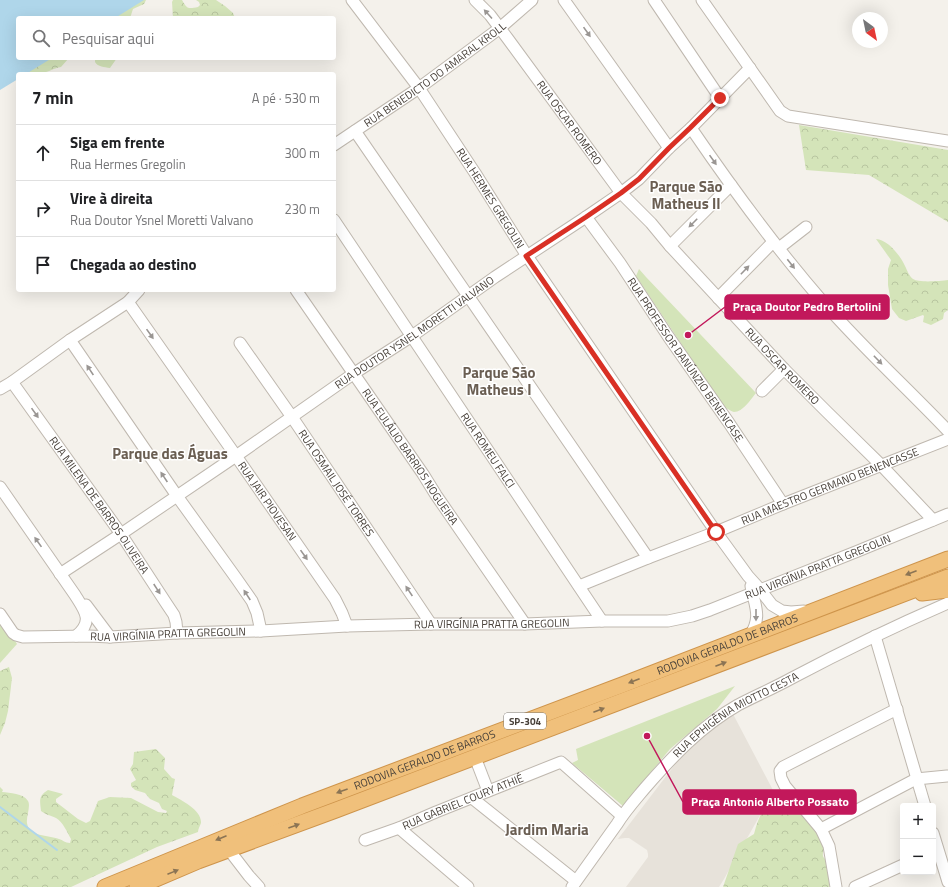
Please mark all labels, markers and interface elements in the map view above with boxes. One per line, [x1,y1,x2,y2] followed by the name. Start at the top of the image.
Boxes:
[483,9,493,19] one-way arrow
[852,12,888,48] north arrow
[16,16,336,60] search box
[361,18,510,131] street label: RUA BENEDICTO DO AMARAL KROLL
[582,26,591,37] one-way arrow
[30,27,52,49] icon: search
[62,27,154,50] text: Pesquisar aqui
[533,77,606,168] street label: RUA OSCAR ROMERO
[32,85,73,111] text: 7 min
[252,88,320,108] text: A pé · 530 m
[711,89,729,107] route end
[70,131,165,154] text: Siga em frente
[32,142,54,164] icon: ahead
[284,143,320,163] text: 300 m
[453,145,528,251] street label: RUA HERMES GREGOLIN
[70,154,186,174] text: Rua Hermes Gregolin
[709,155,717,165] one-way arrow
[649,175,723,215] district label: Parque São Matheus II
[70,187,153,210] text: Vire à direita
[32,198,54,220] icon: right
[284,199,320,219] text: 230 m
[70,210,253,230] text: Rua Doutor Ysnel Moretti Valvano
[688,218,698,228] one-way arrow
[70,253,196,276] text: Chegada ao destino
[32,254,54,276] icon: arrive
[787,258,796,269] one-way arrow
[741,265,750,275] one-way arrow
[331,272,497,392] street label: RUA DOUTOR YSNEL MORETTI VALVANO
[624,274,747,445] street label: RUA PROFESSOR DANÚNZIO BENENCASE
[725,295,889,319] callout: Praça Doutor Pedro Bertolini
[733,297,881,316] text: Praça Doutor Pedro Bertolini
[742,324,823,408] street label: RUA OSCAR ROMERO
[146,328,154,339] one-way arrow
[873,355,883,365] one-way arrow
[462,361,536,401] district label: Parque São Matheus I
[86,365,94,375] one-way arrow
[358,385,462,528] street label: RUA EULÁLIO BARRIOS NOGUEIRA
[31,408,39,419] one-way arrow
[457,409,519,491] street label: RUA ROMEU FALCI
[295,426,378,540] street label: RUA OSMAIL JOSÉ TORRES
[46,433,153,577] street label: RUA MILENA DE BARROS OLIVEIRA
[112,442,228,465] district label: Parque das Águas
[739,443,921,529] street label: RUA MAESTRO GERMANO BENENCASSE
[234,458,300,544] street label: RUA JAIR PIOVESAN
[160,472,168,482] one-way arrow
[707,523,725,541] route start
[743,530,893,603] street label: RUA VIRGÍNIA PRATTA GREGOLIN
[34,536,42,547] one-way arrow
[300,550,308,561] one-way arrow
[905,570,917,576] one-way arrow
[153,584,161,594] one-way arrow
[405,586,413,596] one-way arrow
[243,589,251,600] one-way arrow
[753,609,759,622] one-way arrow
[654,610,800,679] street label: RODOVIA GERALDO DE BARROS
[414,614,570,632] street label: RUA VIRGÍNIA PRATTA GREGOLIN
[90,623,246,645] street label: RUA VIRGÍNIA PRATTA GREGOLIN
[715,660,727,666] one-way arrow
[669,668,801,761] street label: RUA EPHIGÊNIA MIOTTO CESTA
[627,678,639,684] one-way arrow
[594,706,606,712] one-way arrow
[504,713,546,729] road number: SP-304
[351,726,498,794] street label: RODOVIA GERALDO DE BARROS
[400,770,526,834] street label: RUA GABRIEL COURY ATHIÉ
[335,788,347,794] one-way arrow
[683,790,856,814] callout: Praça Antonio Alberto Possato
[691,792,849,811] text: Praça Antonio Alberto Possato
[900,803,936,875] map controls
[900,803,936,839] button: +
[505,818,589,841] district label: Jardim Maria
[289,822,301,828] one-way arrow
[214,836,226,842] one-way arrow
[900,839,936,875] button: −
[167,868,179,874] one-way arrow

